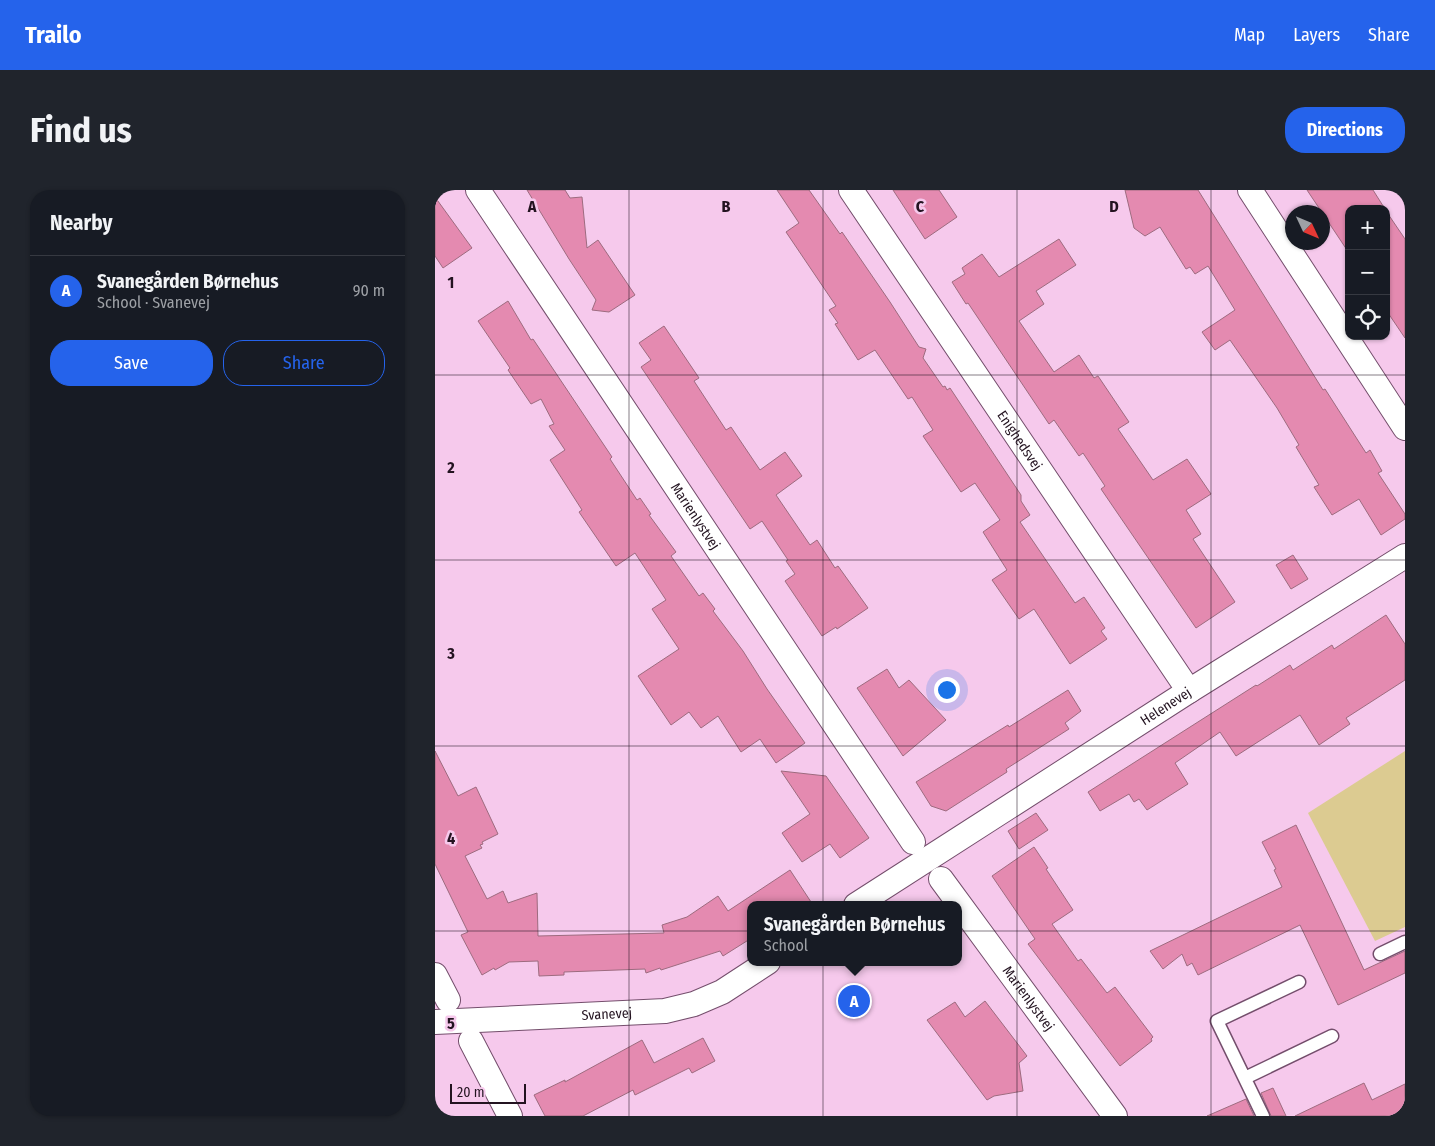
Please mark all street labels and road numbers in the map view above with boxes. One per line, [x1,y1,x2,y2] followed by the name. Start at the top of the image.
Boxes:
[994,407,1046,473] street label: Enighedsvej
[667,480,724,553] street label: Marienlystvej
[1137,684,1194,729] street label: Helenevej
[999,962,1058,1034] street label: Marienlystvej
[581,1004,633,1023] street label: Svanevej

